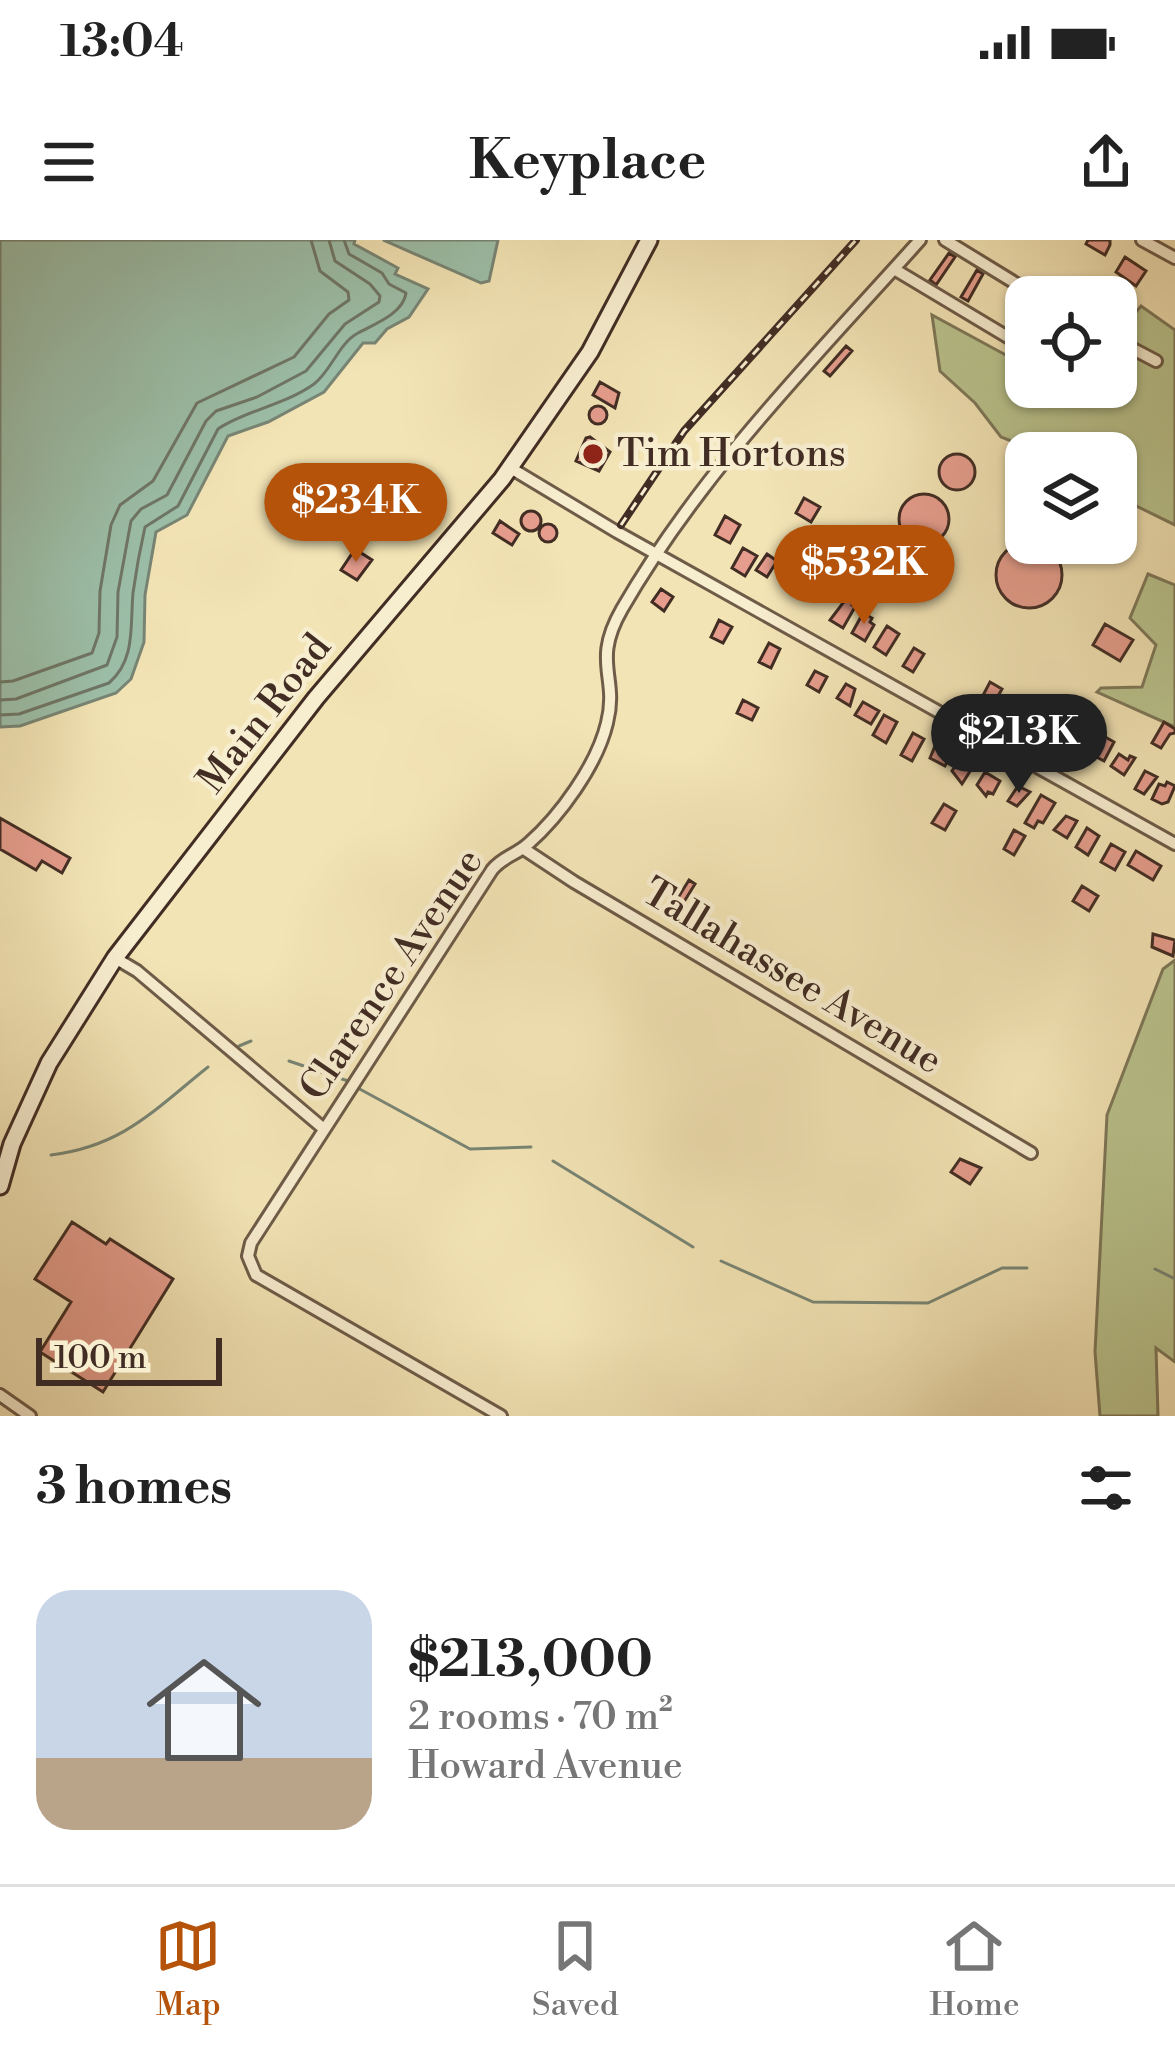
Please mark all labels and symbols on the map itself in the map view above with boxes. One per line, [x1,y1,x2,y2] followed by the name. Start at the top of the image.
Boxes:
[617,430,846,479] place label: Tim Hortons
[580,441,606,467] marker: Tim Hortons
[272,463,440,565] pin: $234K
[780,525,948,627] pin: $532K
[188,625,342,803] street label: Main Road
[935,694,1103,796] pin: $213K
[290,840,494,1110] street label: Clarence Avenue
[633,868,951,1086] street label: Tallahassee Avenue
[36,1332,222,1385] scale bar

